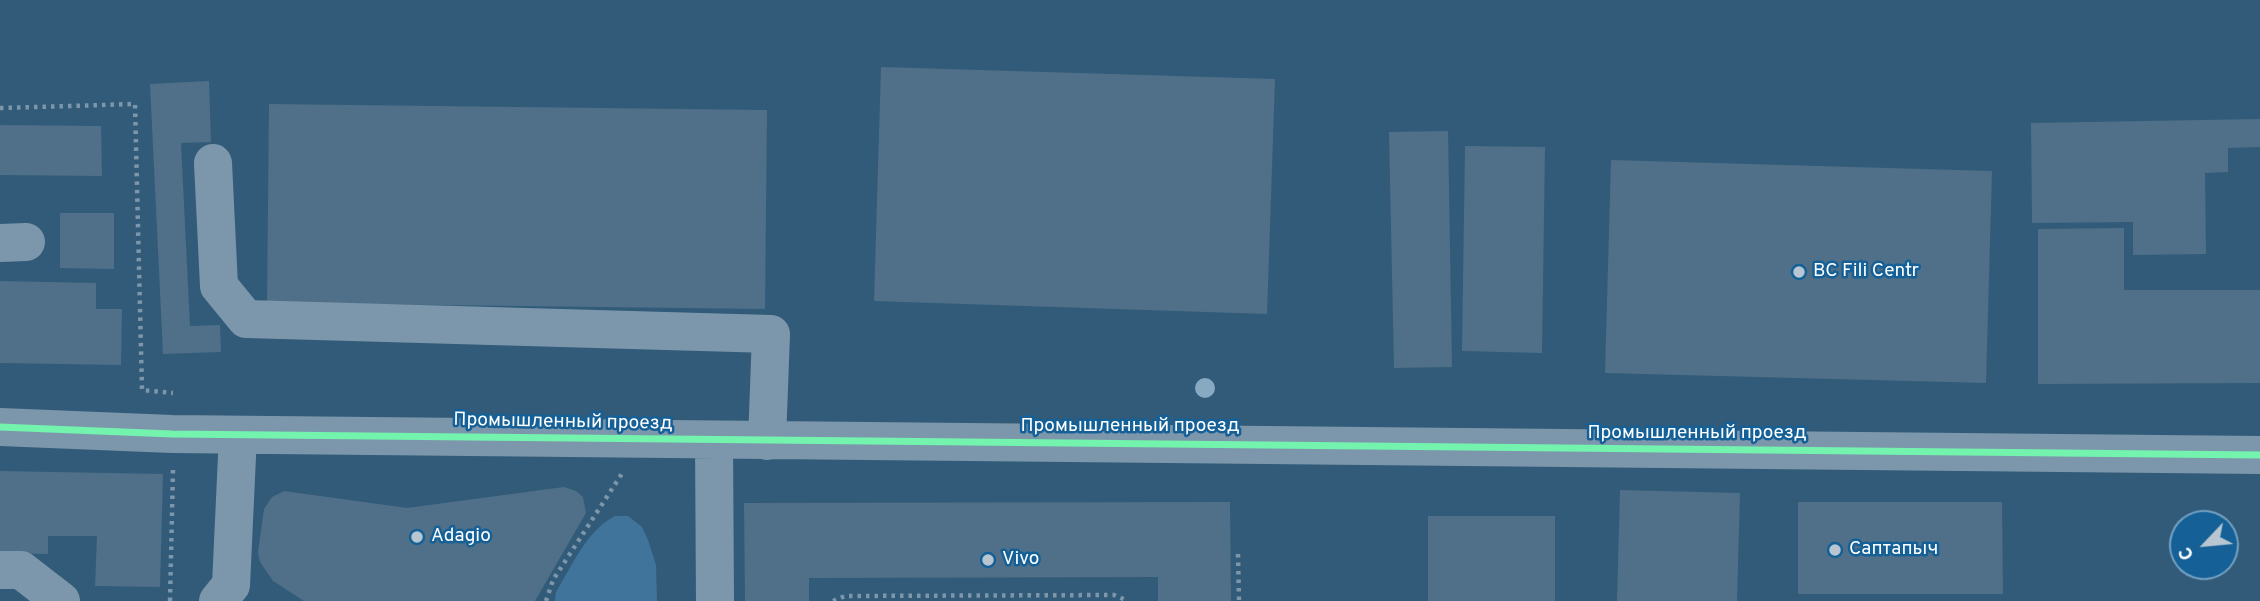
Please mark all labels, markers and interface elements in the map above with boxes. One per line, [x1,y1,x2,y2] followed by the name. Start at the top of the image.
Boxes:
[1813,261,1919,283] place label: BC Fili Centr
[1791,264,1807,280] marker: BC Fili Centr
[453,410,673,436] street label: Промышленный проезд
[1020,416,1240,438] street label: Промышленный проезд
[1587,423,1807,445] street label: Промышленный проезд
[2169,510,2239,580] north arrow
[431,526,491,548] place label: Adagio
[409,529,425,545] marker: Adagio
[1849,539,1938,561] place label: Саптапыч
[1827,542,1843,558] marker: Саптапыч
[2173,543,2200,564] text: С
[1002,549,1039,571] place label: Vivo
[980,552,996,568] marker: Vivo

